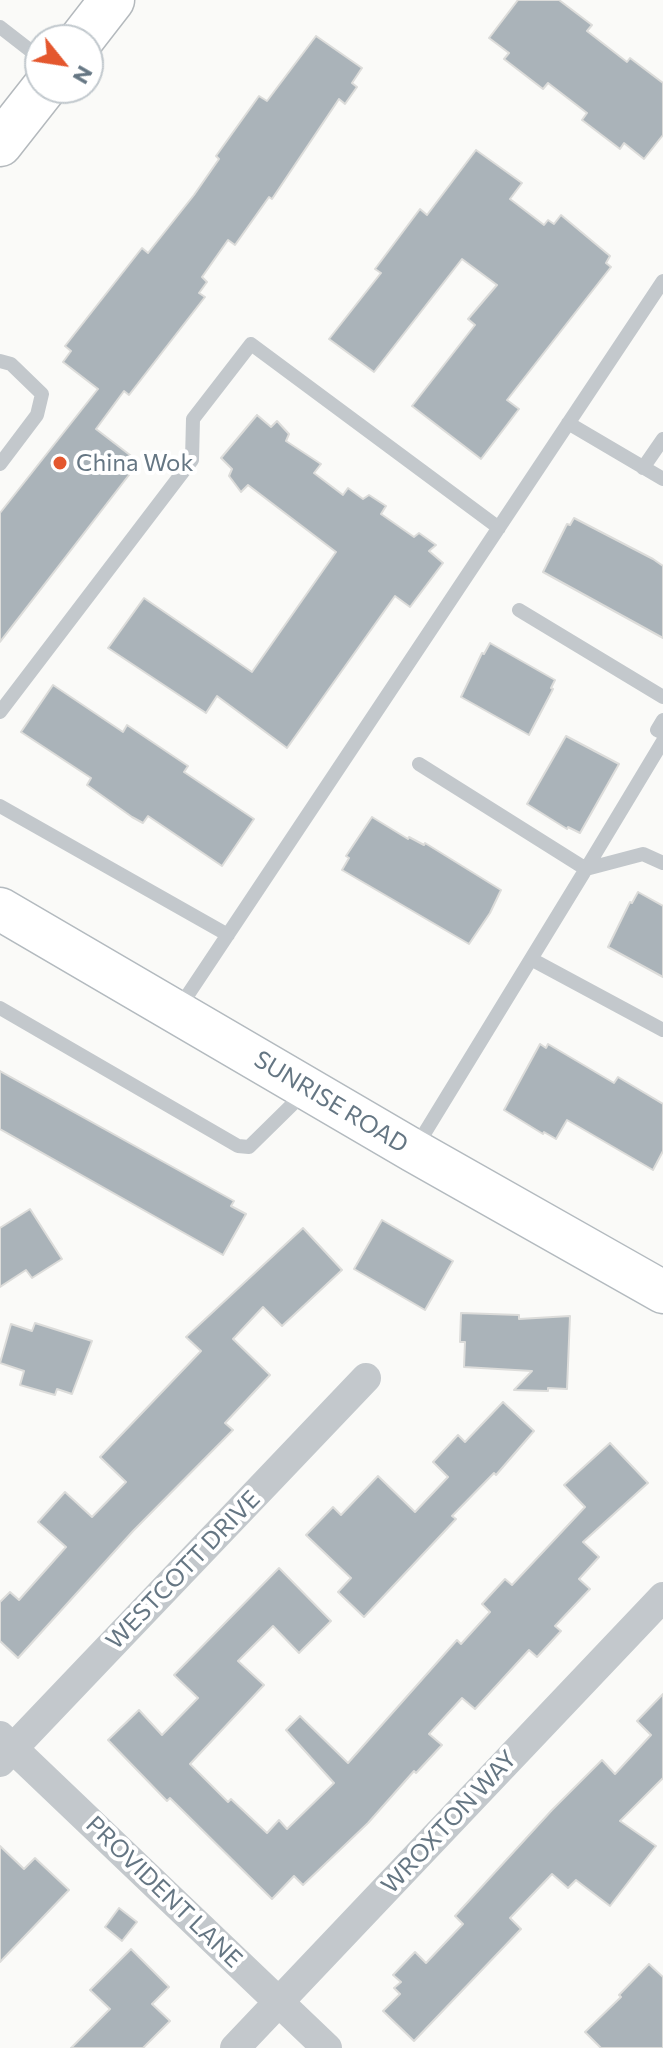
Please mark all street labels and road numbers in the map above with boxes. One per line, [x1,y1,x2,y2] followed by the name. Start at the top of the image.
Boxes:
[249,1045,413,1159] street label: SUNRISE ROAD
[100,1485,266,1655] street label: WESTCOTT DRIVE
[375,1745,523,1899] street label: WROXTON WAY
[80,1810,248,1974] street label: PROVIDENT LANE

